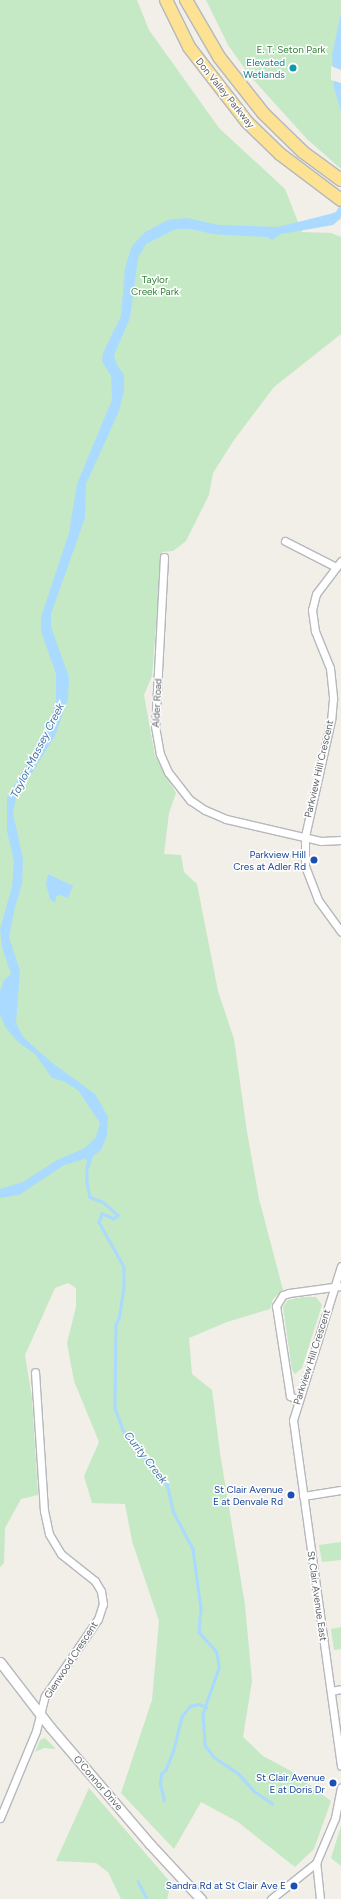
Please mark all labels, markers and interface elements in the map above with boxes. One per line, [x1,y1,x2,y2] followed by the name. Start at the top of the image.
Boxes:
[257,44,325,56] park label: E. T. Seton Park
[193,55,257,131] street label: Don Valley Parkway
[243,56,285,80] place label: Elevated Wetlands
[288,63,298,73] marker: Elevated Wetlands
[131,273,179,296] park label: Taylor Creek Park
[150,678,164,728] street label: Alder Road
[8,701,68,801] water label: Taylor-Massey Creek
[302,719,336,819] street label: Parkview Hill Crescent
[233,848,306,872] place label: Parkview Hill Cres at Adler Rd
[309,855,319,865] marker: Parkview Hill Cres at Adler Rd
[291,1308,333,1406] street label: Parkview Hill Crescent
[121,1429,169,1487] water label: Curity Creek
[213,1483,283,1506] place label: St Clair Avenue E at Denvale Rd
[286,1490,296,1500] marker: St Clair Avenue E at Denvale Rd
[305,1550,329,1642] street label: St Clair Avenue East
[42,1619,100,1701] street label: Glenwood Crescent
[71,1753,125,1813] street label: O'Connor Drive
[256,1771,325,1794] place label: St Clair Avenue E at Doris Dr
[328,1778,338,1788] marker: St Clair Avenue E at Doris Dr
[166,1880,286,1892] place label: Sandra Rd at St Clair Ave E
[289,1881,299,1891] marker: Sandra Rd at St Clair Ave E

